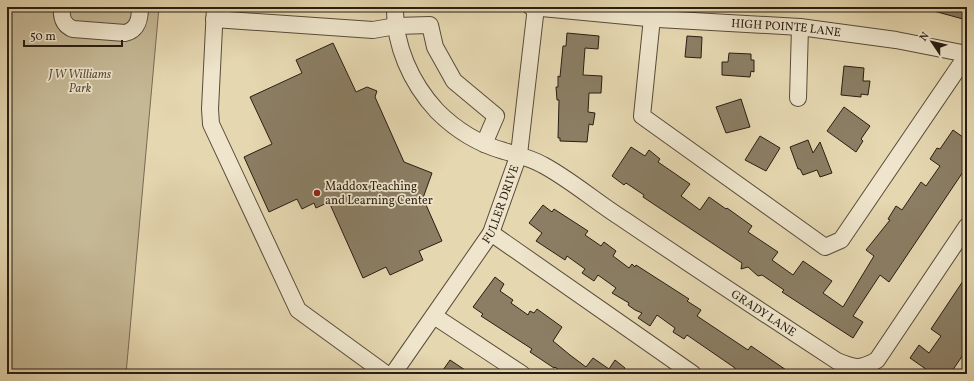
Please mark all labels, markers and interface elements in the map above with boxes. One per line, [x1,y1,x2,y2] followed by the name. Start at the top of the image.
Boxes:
[731,16,842,41] street label: HIGH POINTE LANE
[24,22,122,48] scale bar
[912,22,952,62] north arrow
[30,29,56,45] text: 50 m
[917,30,933,45] text: N
[48,67,112,97] park label: J W Williams Park
[479,163,523,247] street label: FULLER DRIVE
[325,179,433,209] place label: Maddox Teaching and Learning Center
[312,188,322,198] marker: Maddox Teaching and Learning Center
[728,286,799,341] street label: GRADY LANE

